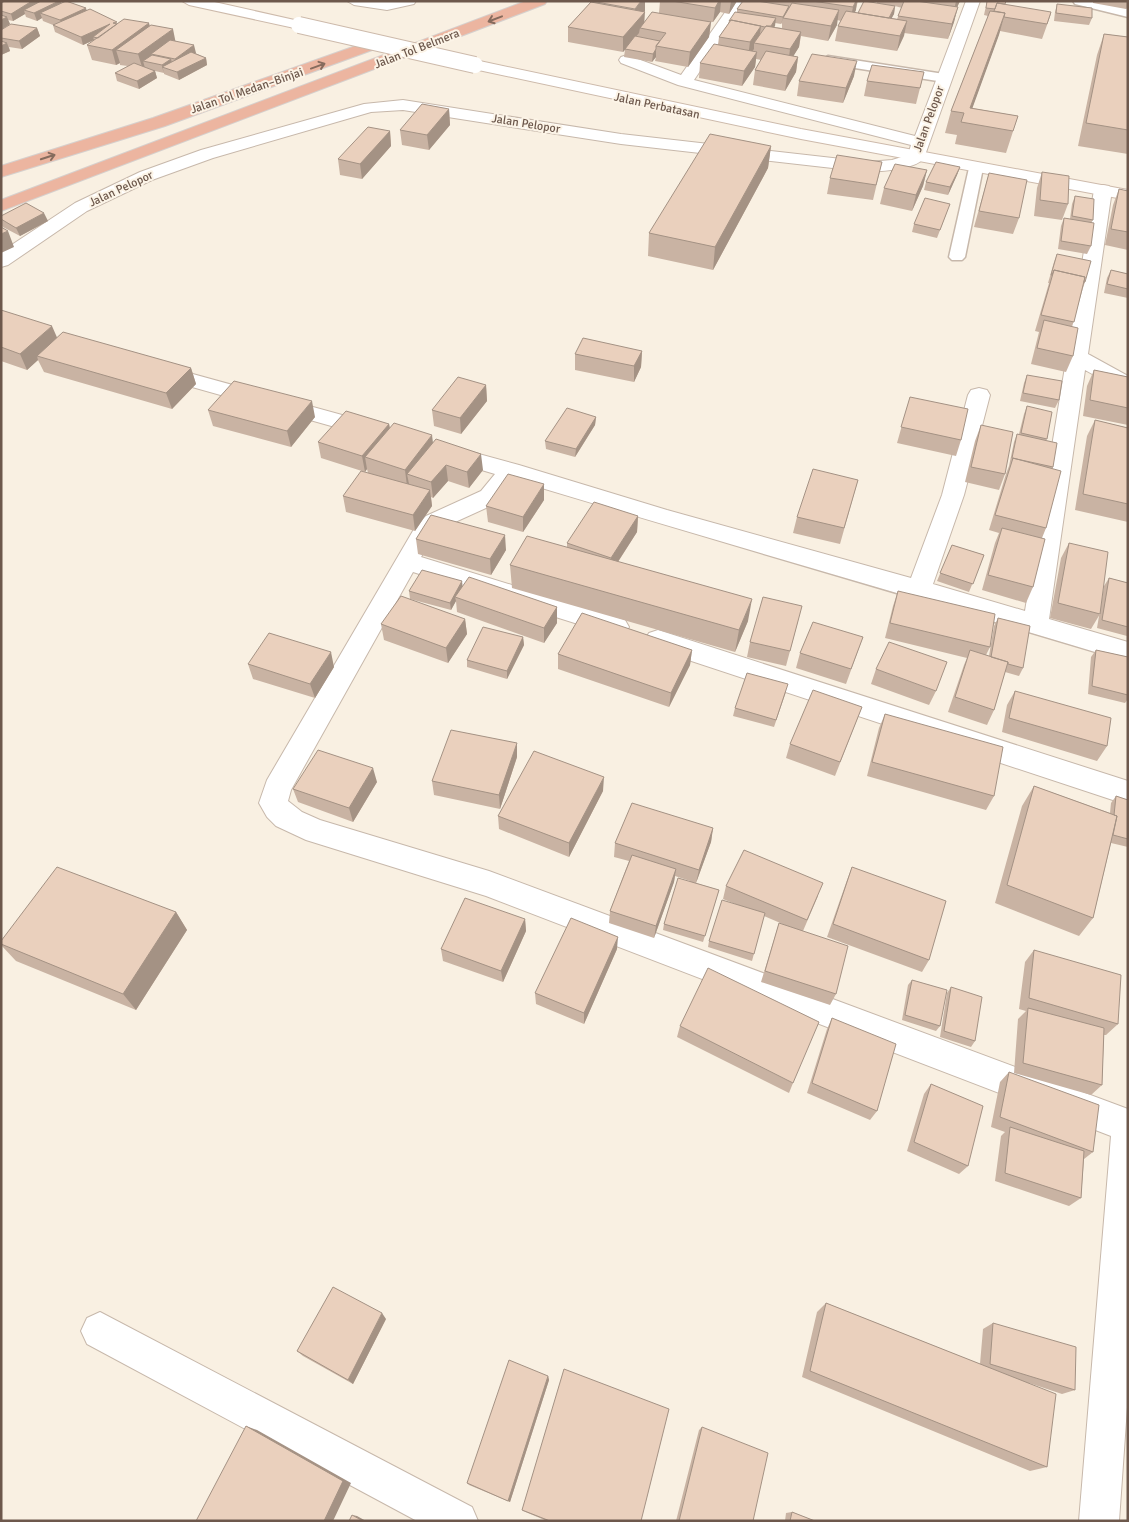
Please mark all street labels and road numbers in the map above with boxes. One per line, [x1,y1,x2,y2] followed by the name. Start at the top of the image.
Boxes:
[372,26,462,72] street label: Jalan Tol Belmera
[189,65,305,117] street label: Jalan Tol Medan–Binjai
[910,83,948,154] street label: Jalan Pelopor
[613,90,701,122] street label: Jalan Perbatasan
[491,111,562,137] street label: Jalan Pelopor
[87,167,156,210] street label: Jalan Pelopor

